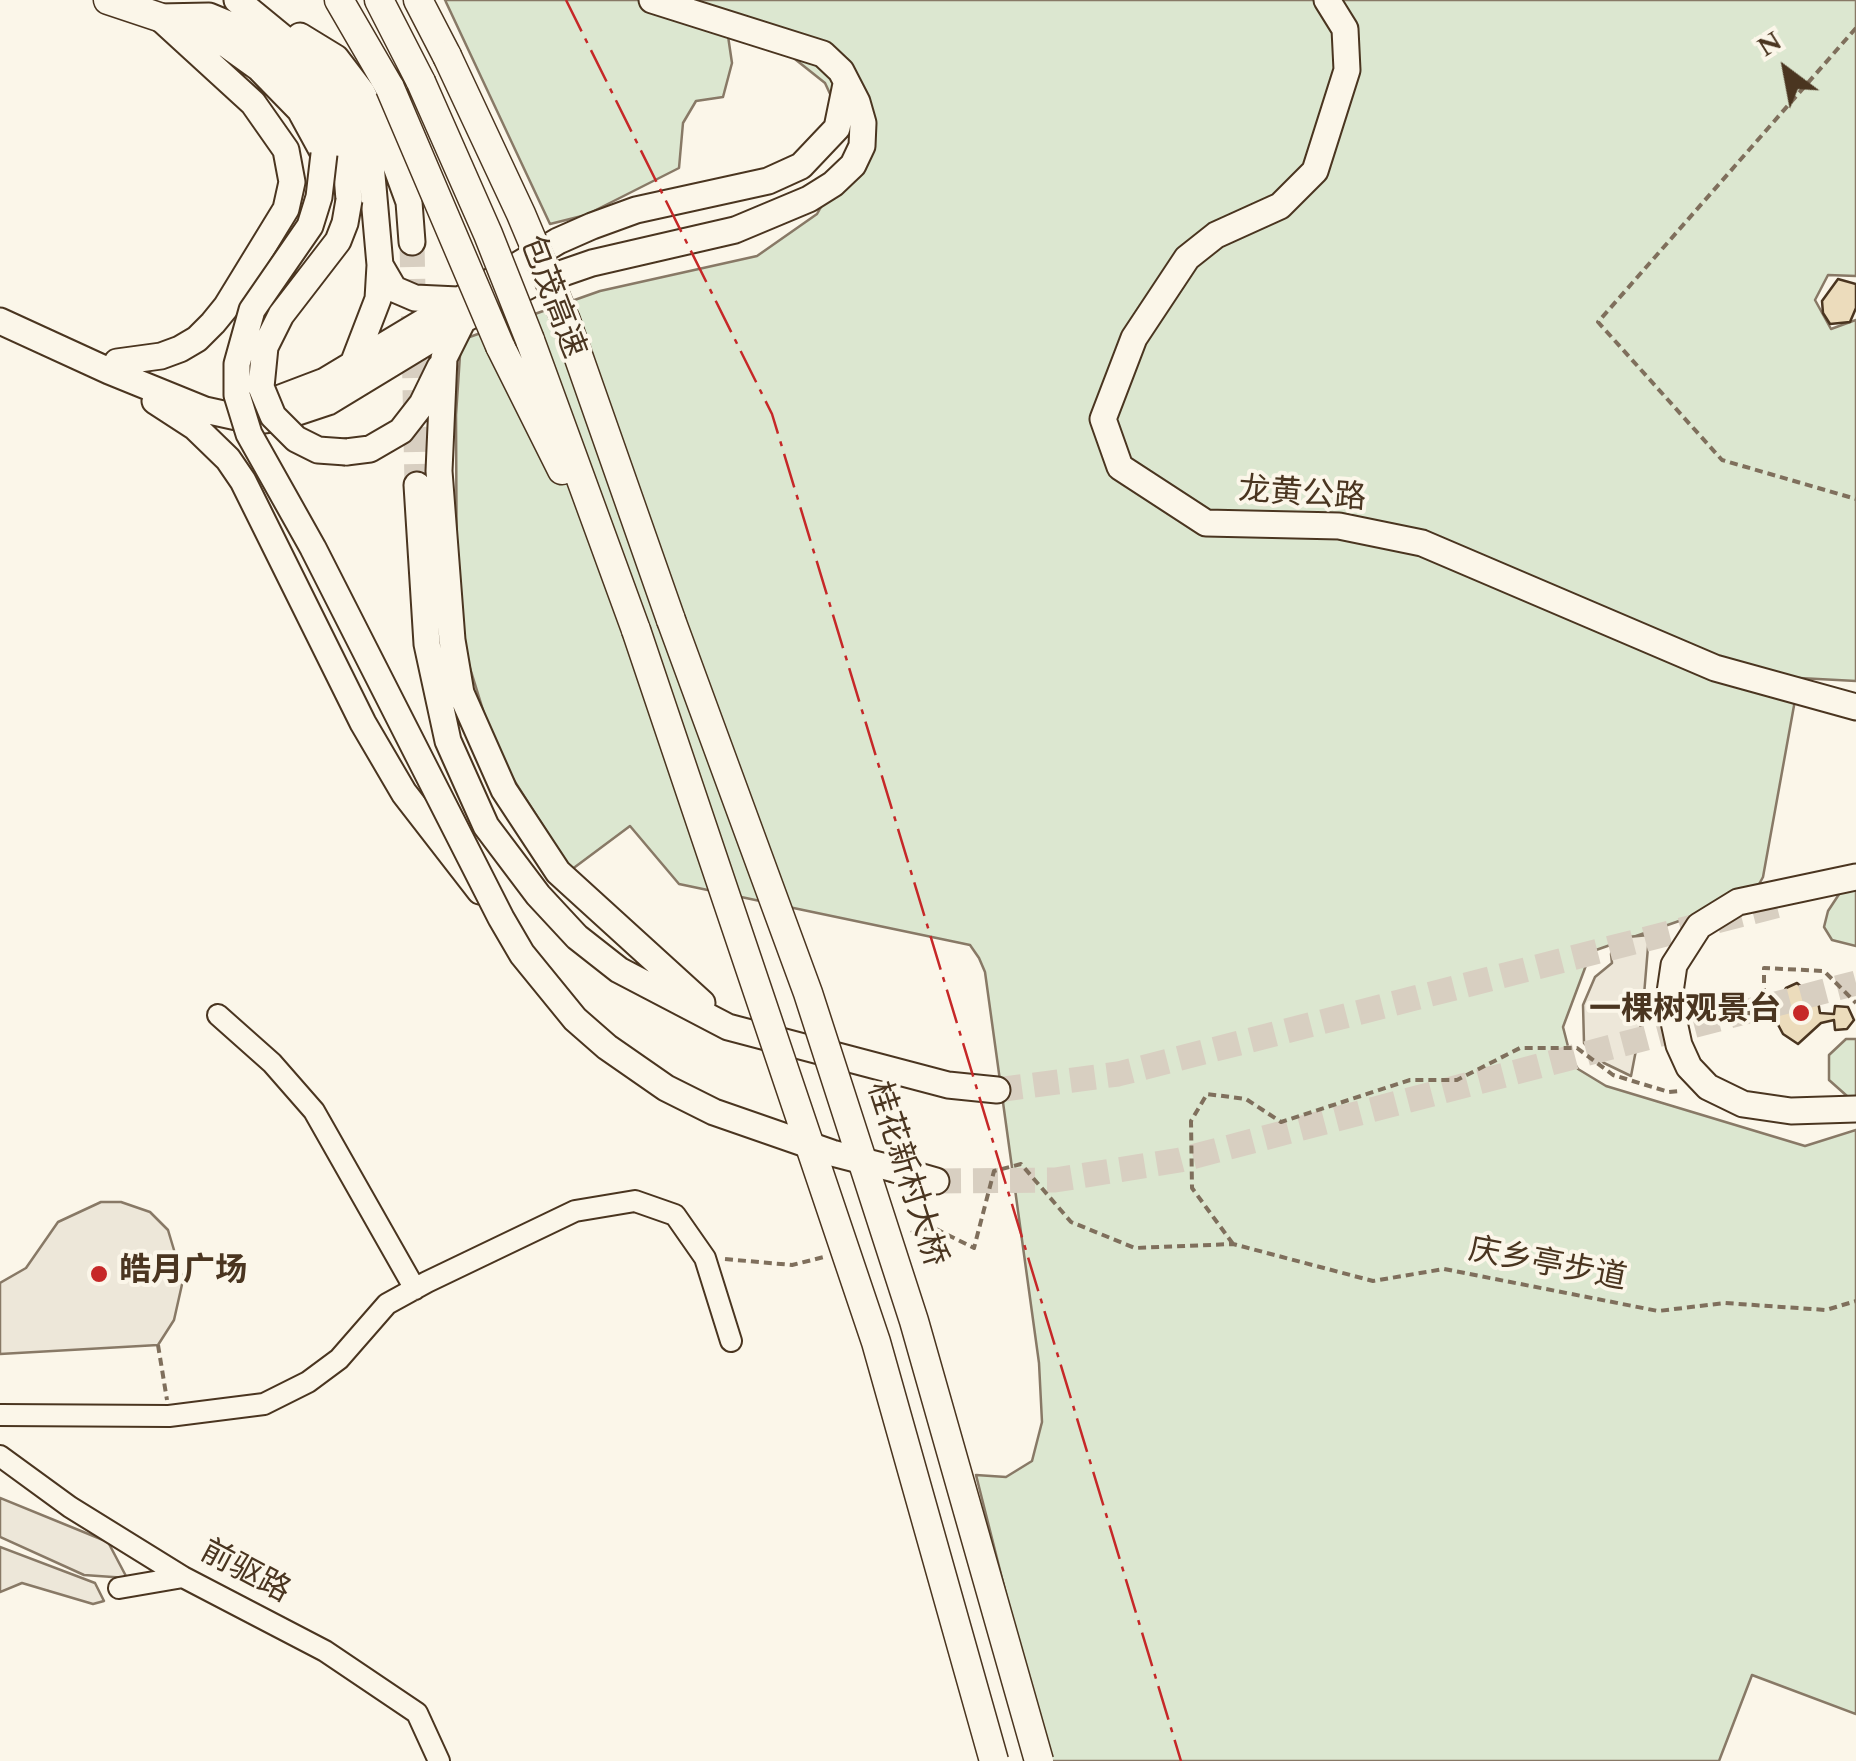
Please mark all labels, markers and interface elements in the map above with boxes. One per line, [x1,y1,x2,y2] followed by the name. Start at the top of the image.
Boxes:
[1736,20,1836,120] north arrow
[1749,20,1791,68] text: N
[509,231,591,365] street label: 包茂高速
[1237,473,1367,521] street label: 龙黄公路
[1589,994,1781,1032] place label: 一棵树观景台
[1790,1002,1812,1024] marker: 一棵树观景台
[856,1078,952,1272] street label: 桂花新村大桥
[1465,1233,1629,1301] street label: 庆乡亭步道
[119,1255,247,1293] place label: 皓月广场
[88,1263,110,1285] marker: 皓月广场
[193,1535,295,1613] street label: 前驱路

